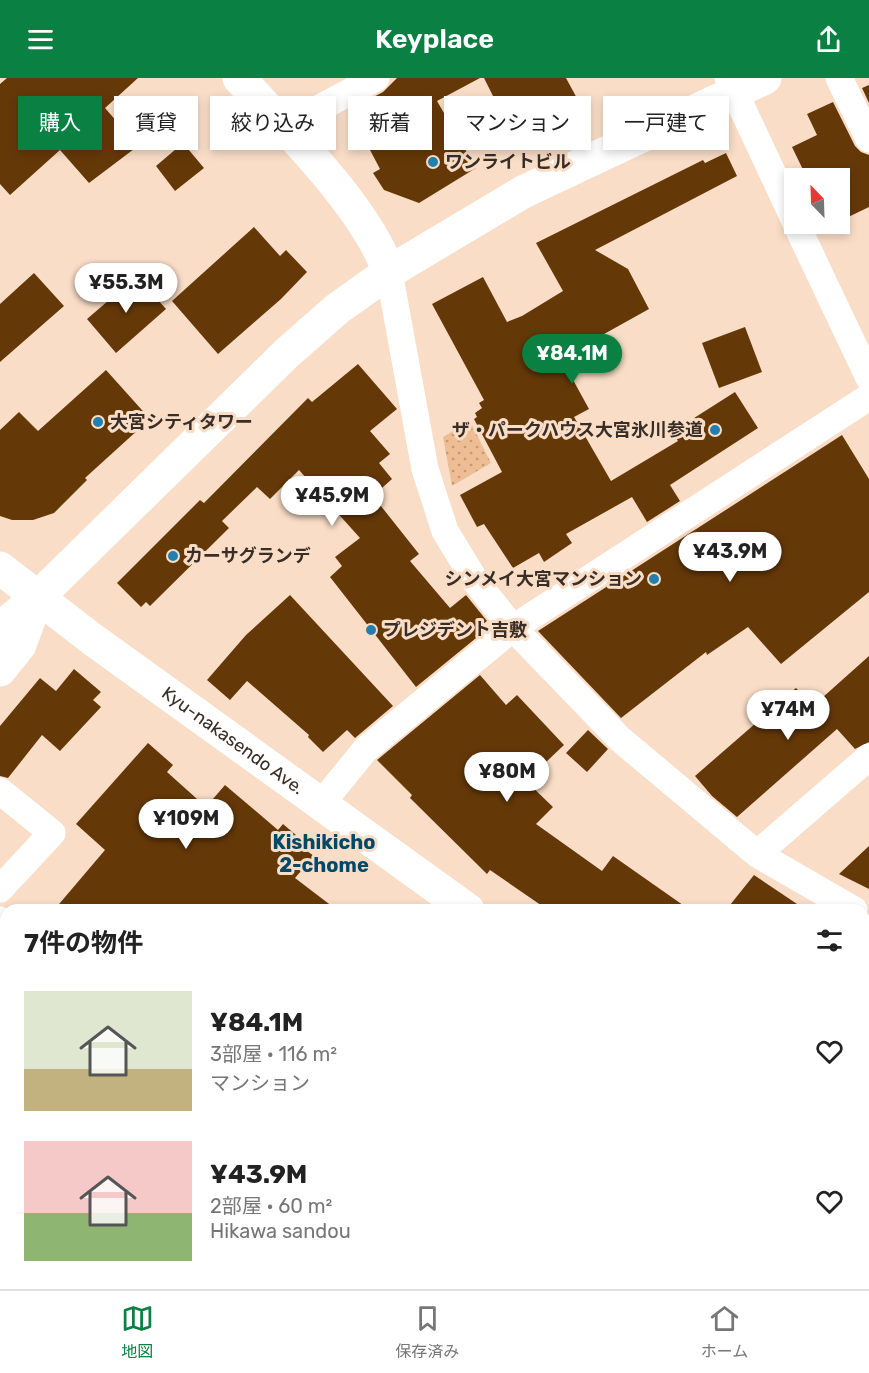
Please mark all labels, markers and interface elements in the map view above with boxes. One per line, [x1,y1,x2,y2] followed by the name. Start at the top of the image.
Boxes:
[24,23,57,56] icon: menu
[375,23,494,55] text: Keyplace
[812,23,845,56] icon: share
[18,96,102,150] chip: 購入
[114,96,198,150] chip: 賃貸
[210,96,336,150] chip: 絞り込み
[348,96,432,150] chip: 新着
[444,96,591,150] chip: マンション
[603,96,729,150] chip: 一戸建て
[445,151,571,173] place label: ワンライトビル
[426,155,440,169] marker: ワンライトビル
[784,168,850,234] north arrow
[784,168,850,234] map controls
[77,263,175,314] pin: ¥55.3M
[89,270,163,294] text: ¥55.3M
[523,334,621,385] pin: ¥84.1M
[536,341,608,365] text: ¥84.1M
[110,411,253,433] place label: 大宮シティタワー
[91,415,105,429] marker: 大宮シティタワー
[452,419,703,441] place label: ザ・パークハウス大宮氷川参道
[708,423,722,437] marker: ザ・パークハウス大宮氷川参道
[283,476,381,527] pin: ¥45.9M
[295,483,369,507] text: ¥45.9M
[681,532,779,583] pin: ¥43.9M
[693,539,767,563] text: ¥43.9M
[185,545,311,567] place label: カーサグランデ
[166,549,180,563] marker: カーサグランデ
[445,568,642,590] place label: シンメイ大宮マンション
[647,572,661,586] marker: シンメイ大宮マンション
[383,619,527,641] place label: プレジデント吉敷
[364,623,378,637] marker: プレジデント吉敷
[157,682,309,799] street label: Kyu-nakasendo Ave.
[752,690,824,741] pin: ¥74M
[761,697,815,721] text: ¥74M
[471,752,543,803] pin: ¥80M
[478,759,536,783] text: ¥80M
[144,799,228,850] pin: ¥109M
[153,806,219,830] text: ¥109M
[272,830,376,877] district label: Kishikicho 2-chome
[813,924,846,957] icon: filters
[24,928,143,959] text: 7件の物件
[210,1007,303,1038] text: ¥84.1M
[72,1015,144,1087] icon: home
[813,1035,846,1068] icon: heart
[210,1042,337,1066] text: 3部屋 · 116 m²
[210,1071,310,1095] text: マンション
[210,1159,307,1190] text: ¥43.9M
[72,1165,144,1237] icon: home
[813,1185,846,1218] icon: heart
[210,1194,332,1218] text: 2部屋 · 60 m²
[210,1219,351,1243] text: Hikawa sandou
[121,1302,154,1362] tab: 地図
[395,1302,459,1362] tab: 保存済み
[701,1302,748,1362] tab: ホーム

